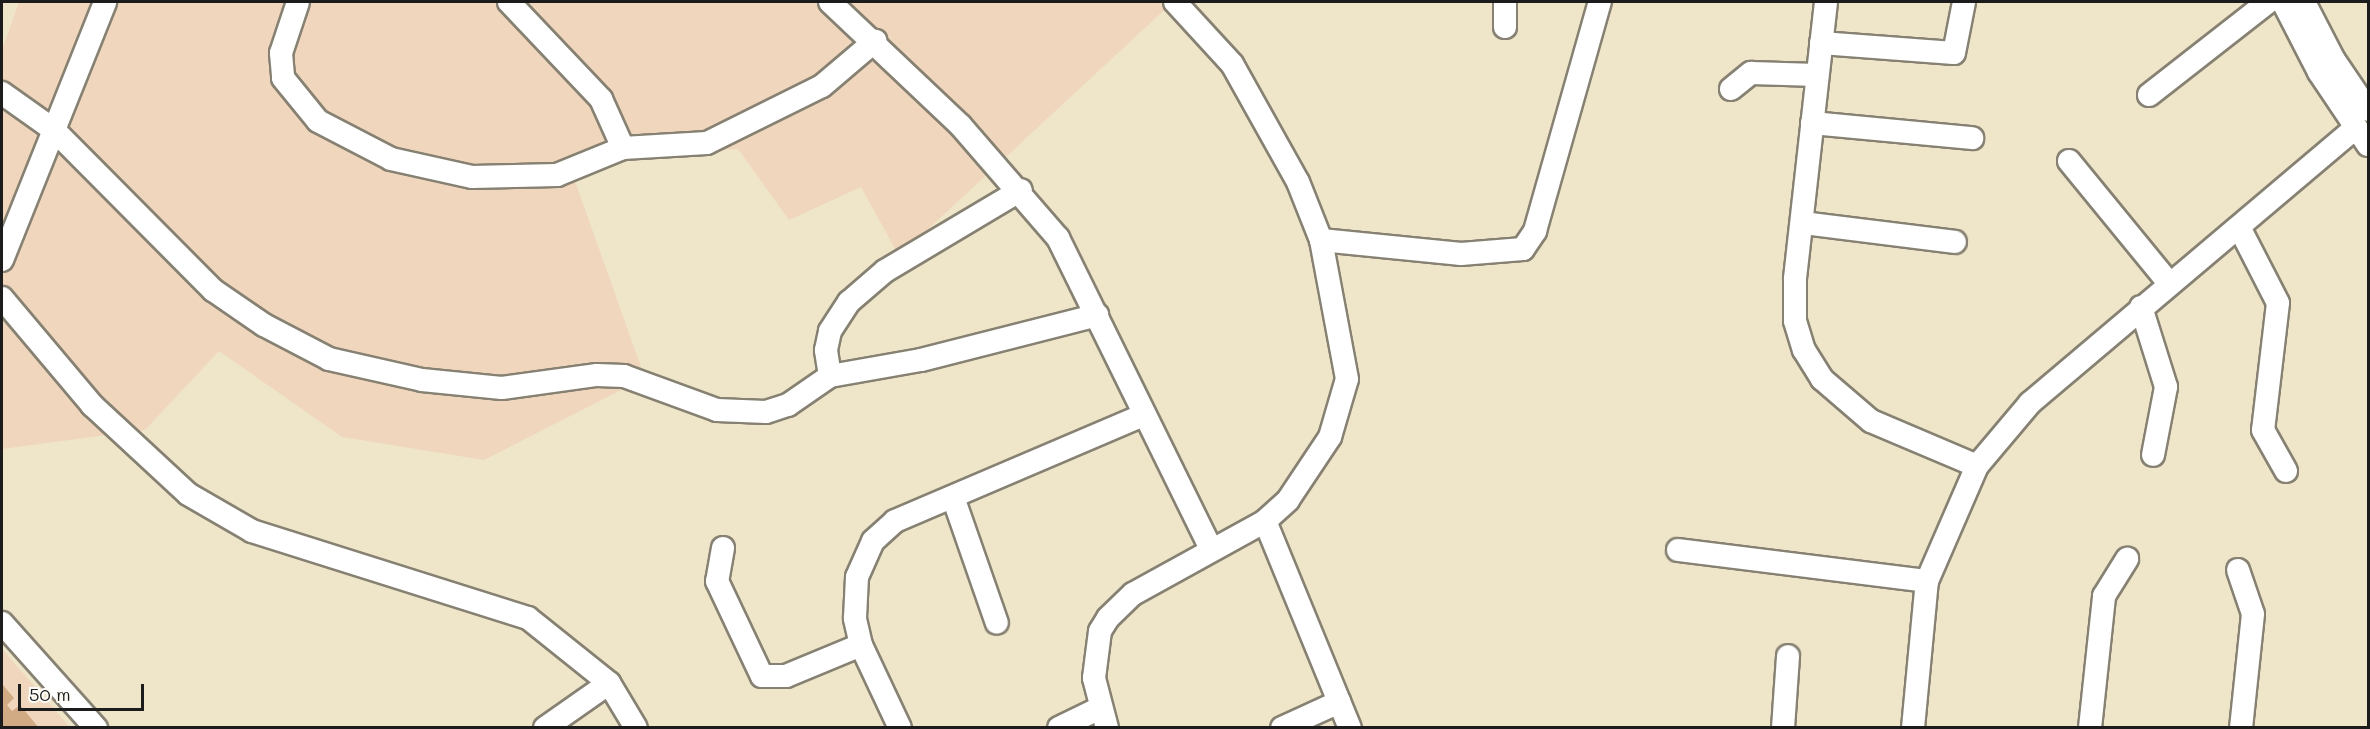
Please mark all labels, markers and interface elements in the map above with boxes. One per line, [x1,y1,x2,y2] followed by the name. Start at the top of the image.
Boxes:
[21,672,147,710] scale bar
[29,682,71,706] text: 50 m

